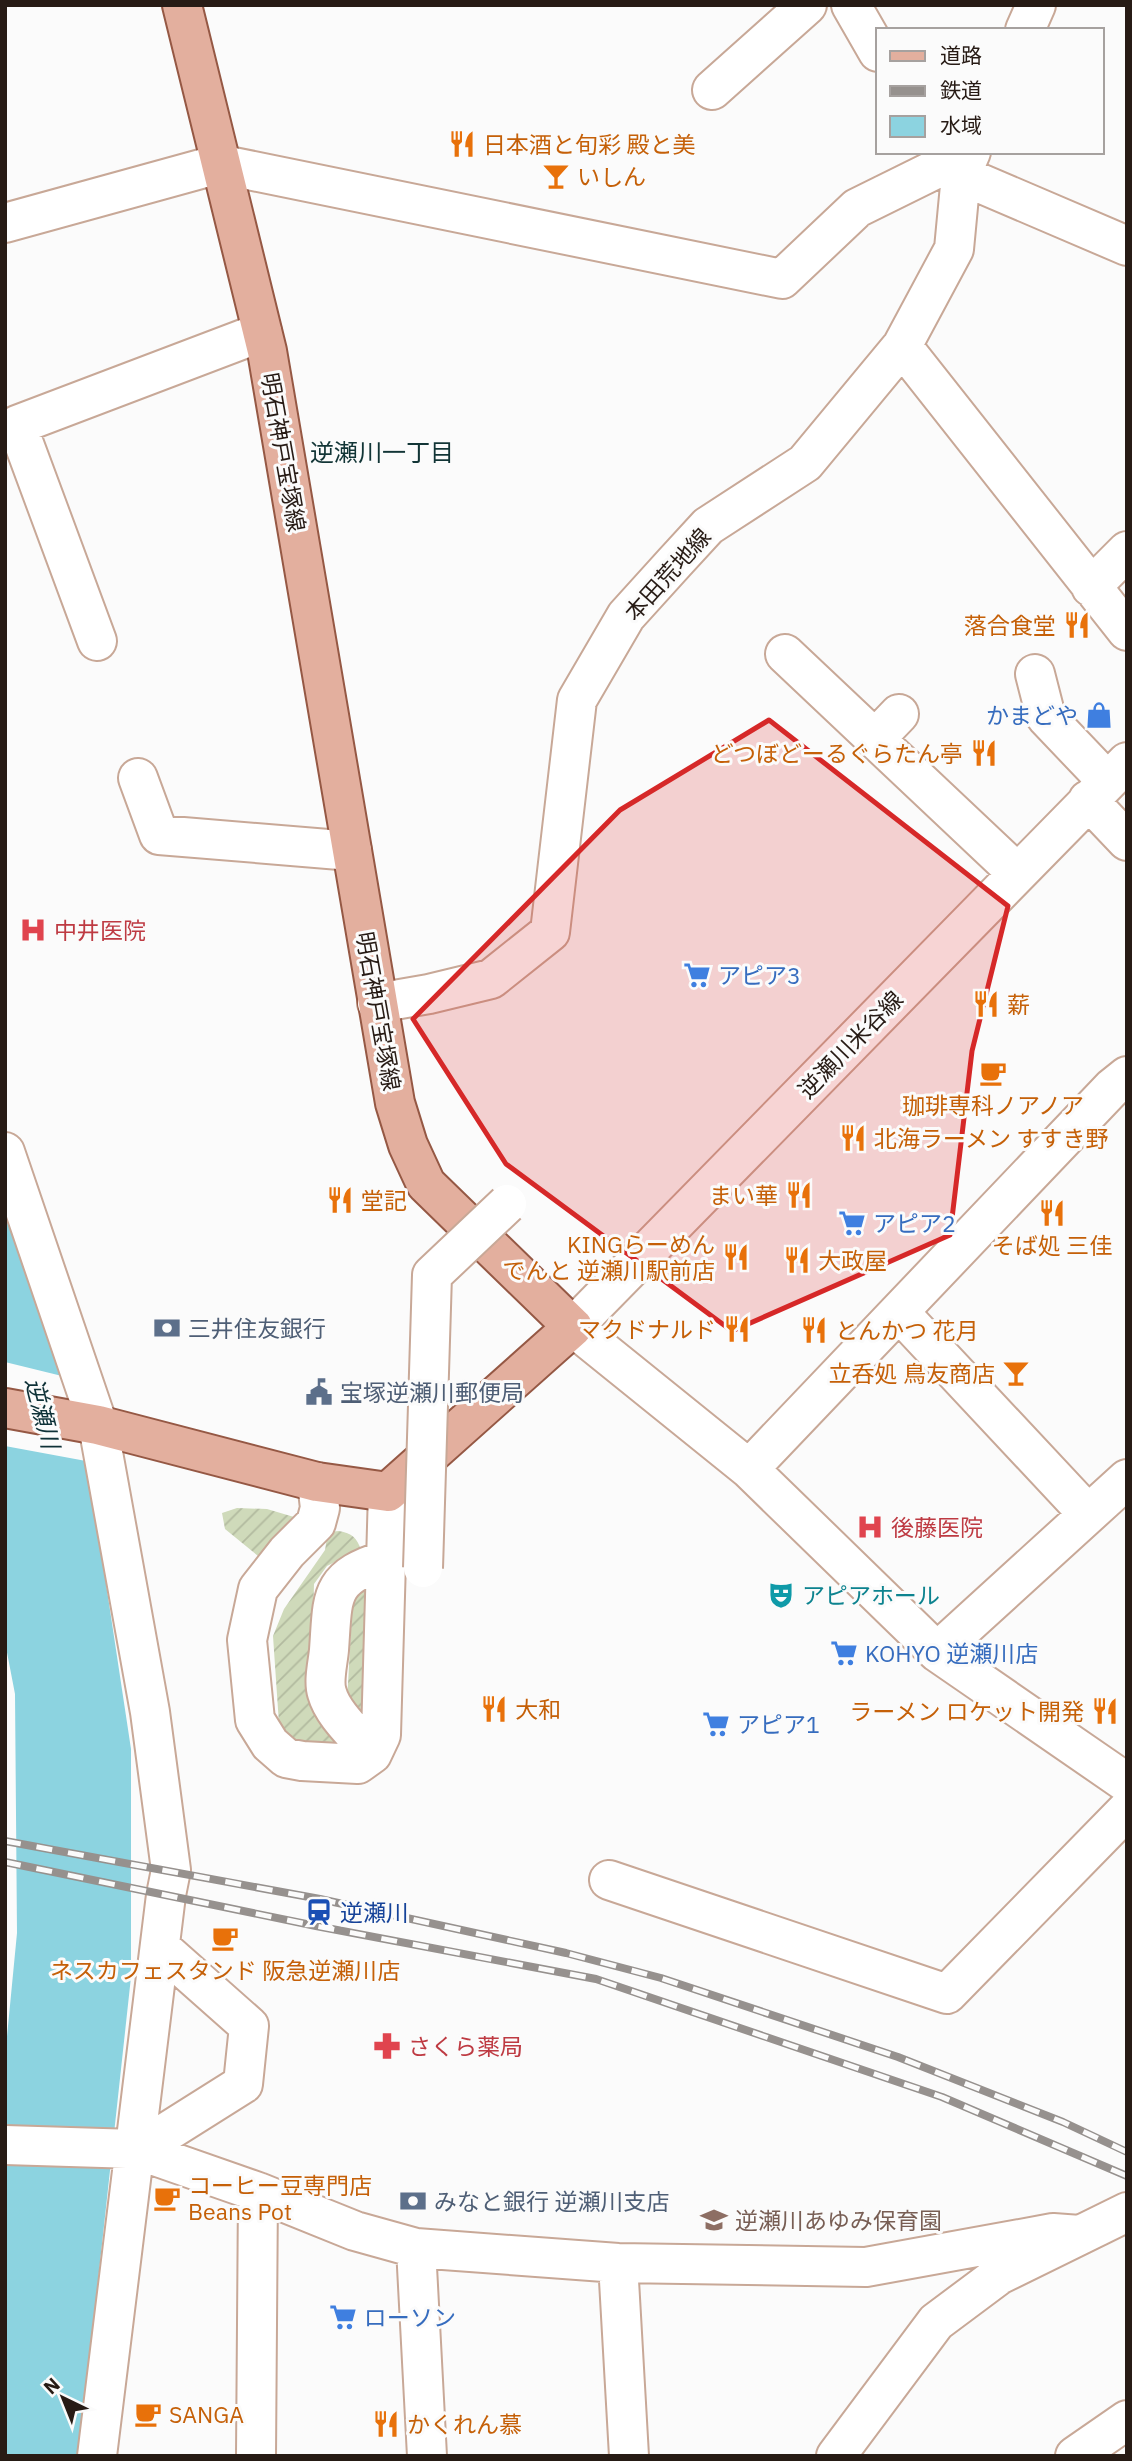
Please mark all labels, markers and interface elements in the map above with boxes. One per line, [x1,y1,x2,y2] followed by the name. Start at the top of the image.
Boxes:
[876,28,1104,154] legend
[940,41,982,69] text: 道路
[940,76,982,104] text: 鉄道
[940,111,982,139] text: 水域
[447,129,477,159] restaurant icon: 日本酒と旬彩 殿と美
[483,129,695,159] place label: 日本酒と旬彩 殿と美
[541,161,571,191] bar icon: いしん
[577,161,646,191] place label: いしん
[255,370,313,534] street label: 明石神戸宝塚線
[310,436,454,468] district label: 逆瀬川一丁目
[617,521,717,627] street label: 本田荒地線
[964,610,1056,640] place label: 落合食堂
[1062,610,1092,640] restaurant icon: 落合食堂
[986,700,1078,730] place label: かまどや
[1084,700,1114,730] shop icon: かまどや
[711,738,963,768] place label: どつぼどーるぐらたん亭
[969,738,999,768] restaurant icon: どつぼどーるぐらたん亭
[18,915,48,945] hospital icon: 中井医院
[54,915,146,945] place label: 中井医院
[350,929,408,1093] street label: 明石神戸宝塚線
[682,960,712,990] supermarket icon: アピア3
[718,960,801,990] place label: アピア3
[791,984,909,1104] street label: 逆瀬川米谷線
[971,989,1001,1019] restaurant icon: 薪
[1007,989,1030,1019] place label: 薪
[978,1058,1008,1088] cafe icon: 珈琲専科ノアノア
[902,1090,1084,1120] place label: 珈琲専科ノアノア
[838,1123,868,1153] restaurant icon: 北海ラーメン すすき野
[874,1123,1109,1153] place label: 北海ラーメン すすき野
[709,1180,778,1210] place label: まい華
[784,1180,814,1210] restaurant icon: まい華
[325,1185,355,1215] restaurant icon: 堂記
[361,1185,407,1215] place label: 堂記
[1037,1198,1067,1228] restaurant icon: そば処 三佳
[837,1208,867,1238] supermarket icon: アピア2
[873,1208,956,1238] place label: アピア2
[503,1229,715,1285] place label: KINGらーめん でんと 逆瀬川駅前店
[992,1230,1112,1260] place label: そば処 三佳
[721,1242,751,1272] restaurant icon: KINGらーめん でんと 逆瀬川駅前店
[782,1245,812,1275] restaurant icon: 大政屋
[818,1245,887,1275] place label: 大政屋
[152,1313,182,1343] bank icon: 三井住友銀行
[188,1313,326,1343] place label: 三井住友銀行
[578,1314,716,1344] place label: マクドナルド
[722,1314,752,1344] restaurant icon: マクドナルド
[799,1315,829,1345] restaurant icon: とんかつ 花月
[835,1315,978,1345] place label: とんかつ 花月
[829,1358,995,1388] place label: 立呑処 鳥友商店
[1001,1358,1031,1388] bar icon: 立呑処 鳥友商店
[19,1374,68,1455] water label: 逆瀬川
[304,1377,334,1407] public building icon: 宝塚逆瀬川郵便局
[340,1377,524,1407] place label: 宝塚逆瀬川郵便局
[855,1512,885,1542] hospital icon: 後藤医院
[891,1512,983,1542] place label: 後藤医院
[766,1580,796,1610] theatre icon: アピアホール
[802,1580,940,1610] place label: アピアホール
[829,1638,859,1668] supermarket icon: KOHYO 逆瀬川店
[865,1638,1038,1668] place label: KOHYO 逆瀬川店
[479,1694,509,1724] restaurant icon: 大和
[515,1694,561,1724] place label: 大和
[849,1696,1084,1726] place label: ラーメン ロケット開発
[1090,1696,1120,1726] restaurant icon: ラーメン ロケット開発
[701,1709,731,1739] supermarket icon: アピア1
[737,1709,820,1739] place label: アピア1
[304,1897,334,1927] station icon: 逆瀬川
[340,1897,409,1927] place label: 逆瀬川
[210,1923,240,1953] cafe icon: ネスカフェスタンド 阪急逆瀬川店
[50,1955,400,1985] place label: ネスカフェスタンド 阪急逆瀬川店
[372,2031,402,2061] pharmacy icon: さくら薬局
[408,2031,523,2061] place label: さくら薬局
[188,2170,372,2226] place label: コーヒー豆専門店 Beans Pot
[152,2183,182,2213] cafe icon: コーヒー豆専門店 Beans Pot
[398,2186,428,2216] bank icon: みなと銀行 逆瀬川支店
[434,2186,669,2216] place label: みなと銀行 逆瀬川支店
[699,2205,729,2235] school or university icon: 逆瀬川あゆみ保育園
[735,2205,942,2235] place label: 逆瀬川あゆみ保育園
[328,2302,358,2332] supermarket icon: ローソン
[364,2302,456,2332] place label: ローソン
[28,2363,98,2433] north arrow
[38,2372,65,2399] text: N
[133,2399,163,2429] cafe icon: SANGA
[169,2399,244,2429] place label: SANGA
[371,2409,401,2439] restaurant icon: かくれん慕
[407,2409,522,2439] place label: かくれん慕

